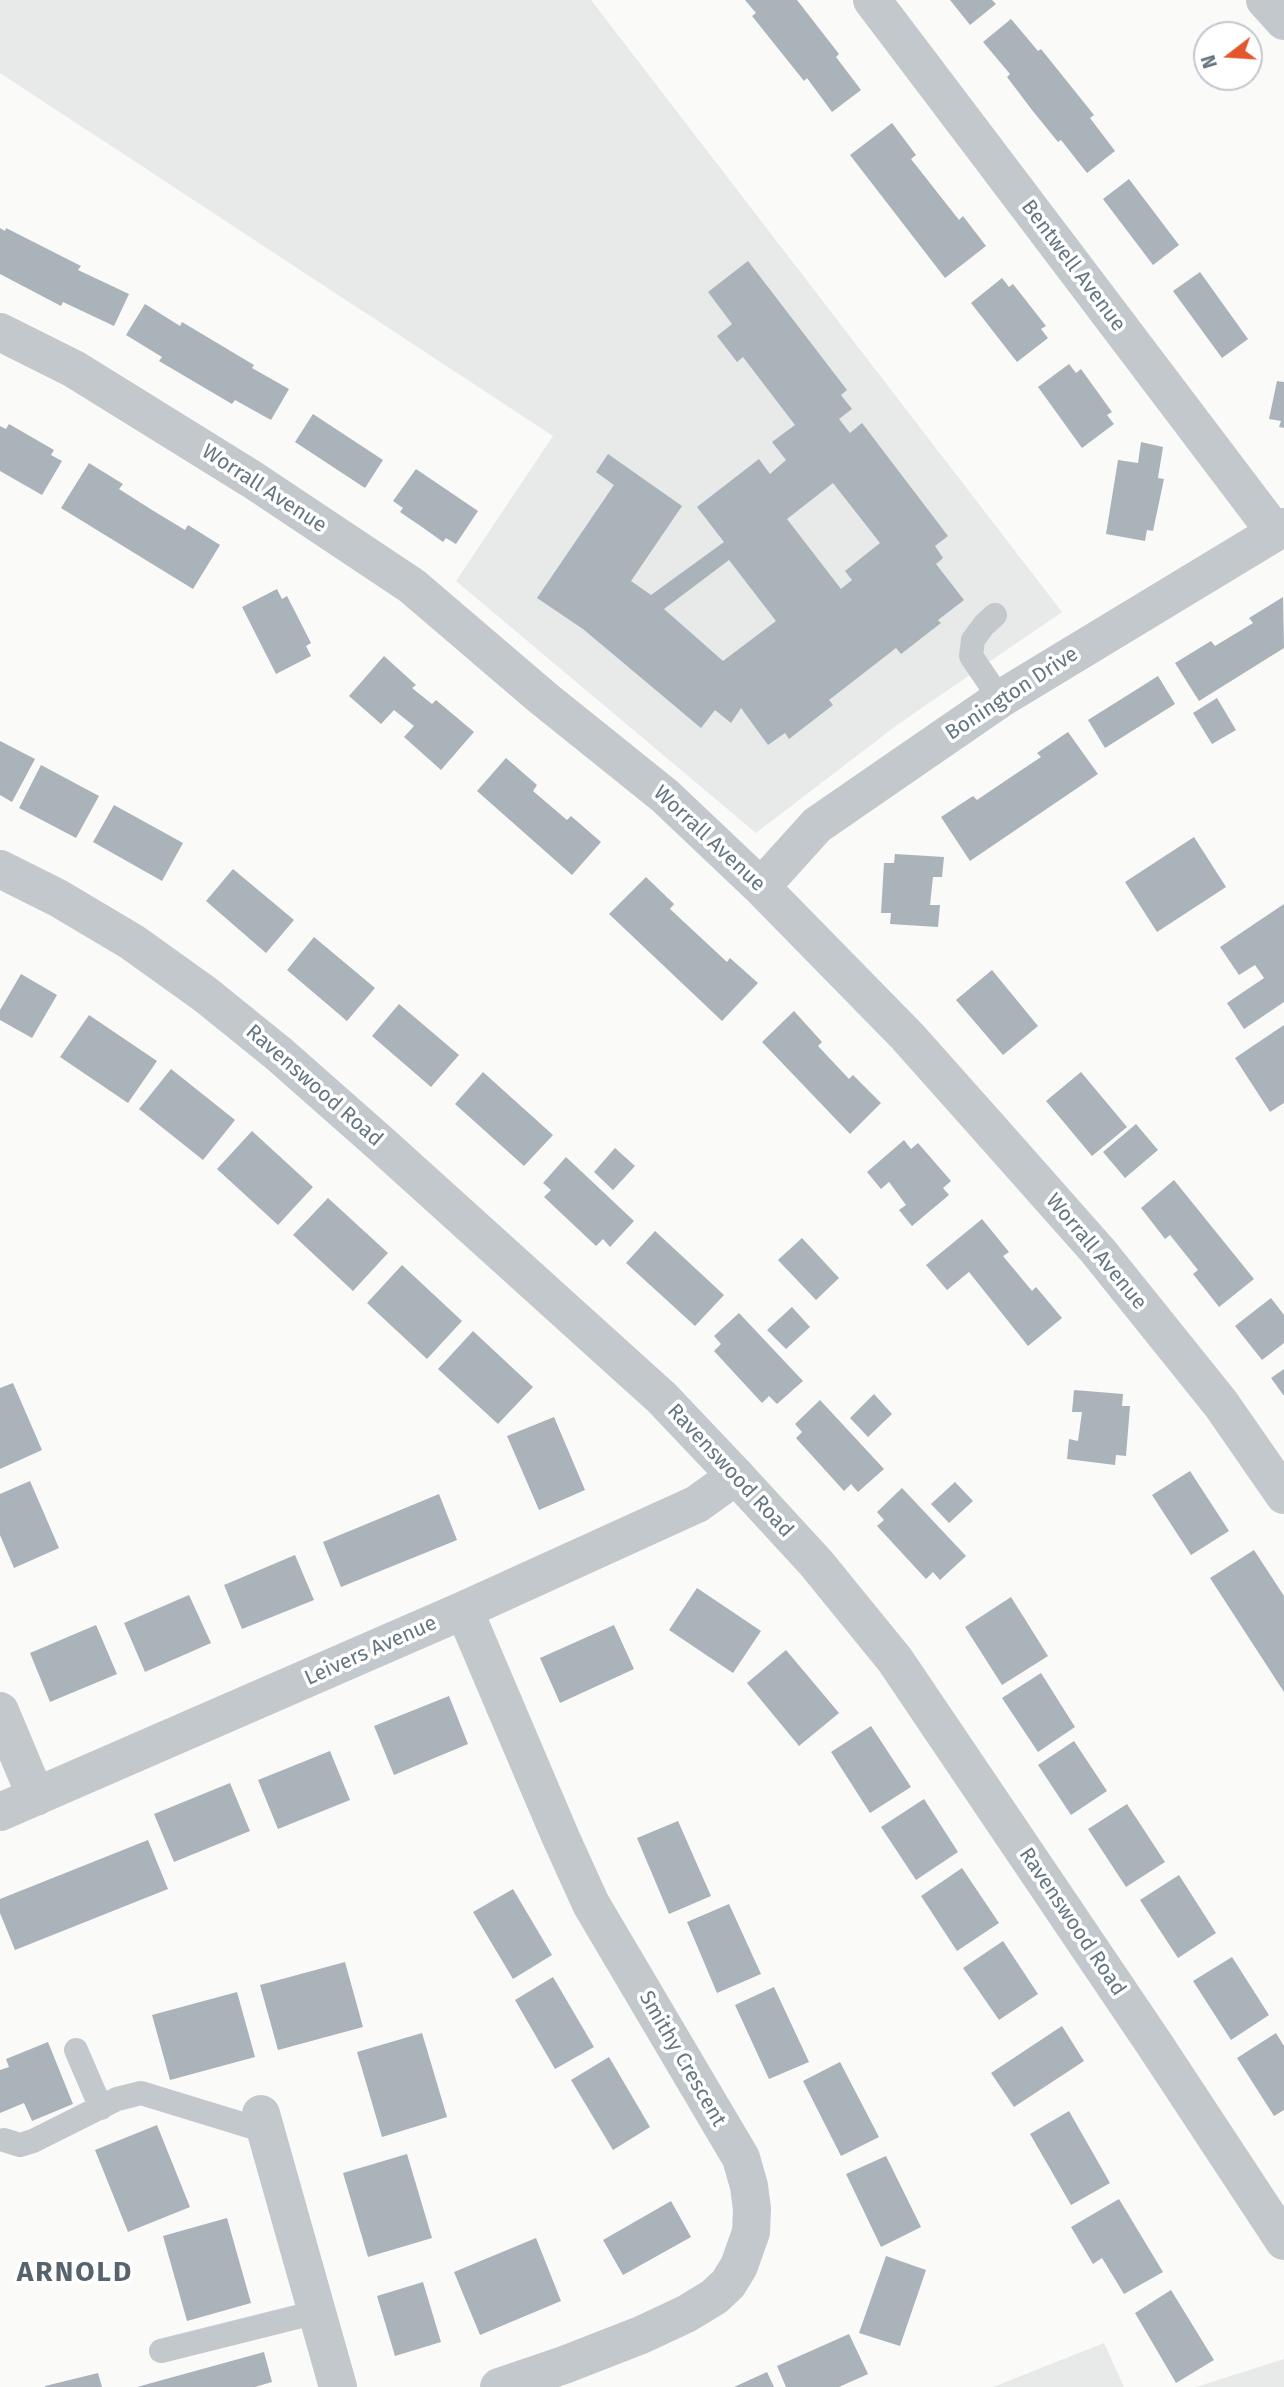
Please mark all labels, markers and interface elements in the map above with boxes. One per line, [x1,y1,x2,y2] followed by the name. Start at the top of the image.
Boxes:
[1193,21,1263,91] north arrow
[1197,52,1222,71] text: N
[1015,195,1131,337] street label: Bentwell Avenue
[197,439,331,539] street label: Worrall Avenue
[941,642,1083,746] street label: Bonington Drive
[648,781,770,897] street label: Worrall Avenue
[240,1020,388,1152] street label: Ravenswood Road
[1040,1189,1152,1315] street label: Worrall Avenue
[662,1399,798,1543] street label: Ravenswood Road
[301,1611,441,1691] street label: Leivers Avenue
[1013,1843,1131,2001] street label: Ravenswood Road
[633,1987,731,2131] street label: Smithy Crescent
[18,2256,132,2290] district label: ARNOLD

